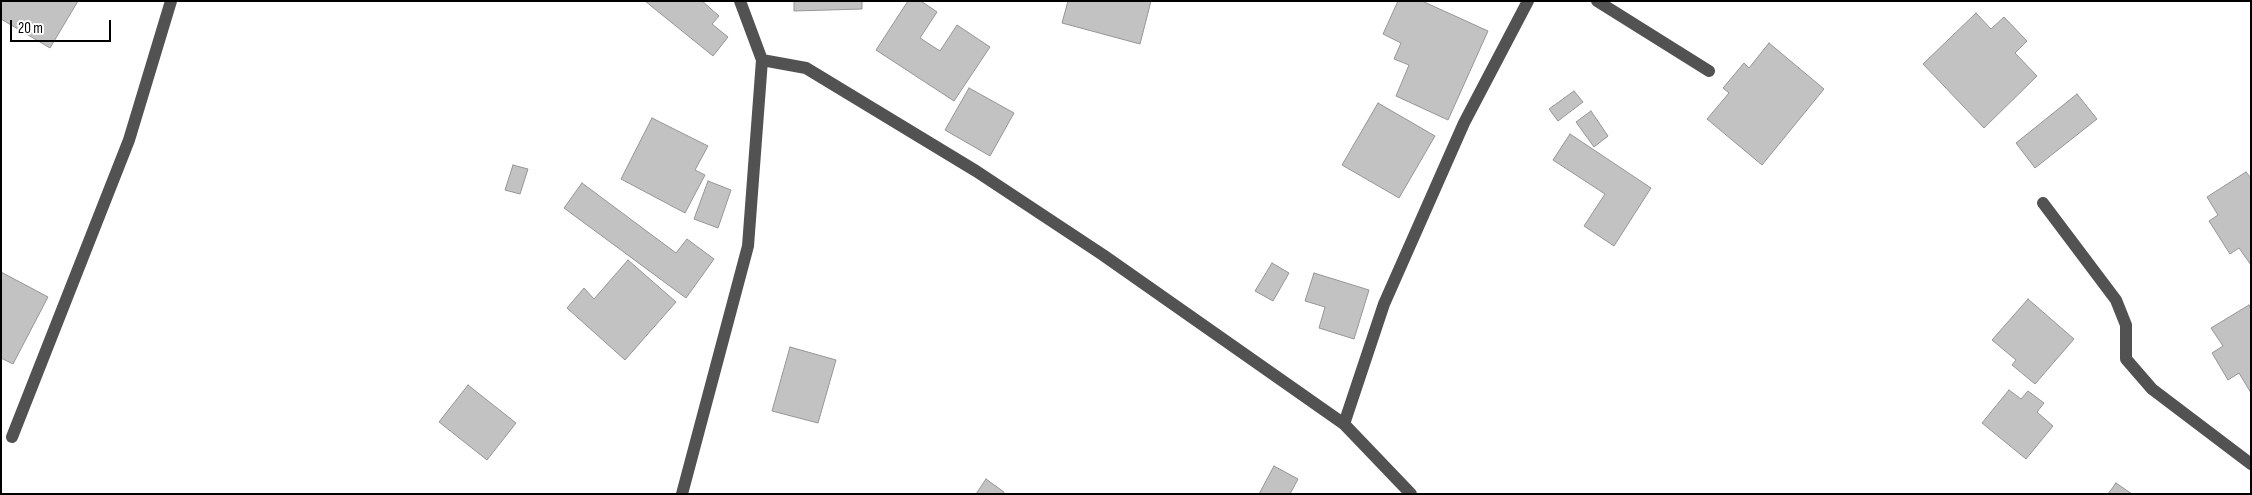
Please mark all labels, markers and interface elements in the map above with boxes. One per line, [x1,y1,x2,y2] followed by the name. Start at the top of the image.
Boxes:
[12,10,114,42] scale bar
[18,19,43,38] text: 20 m

